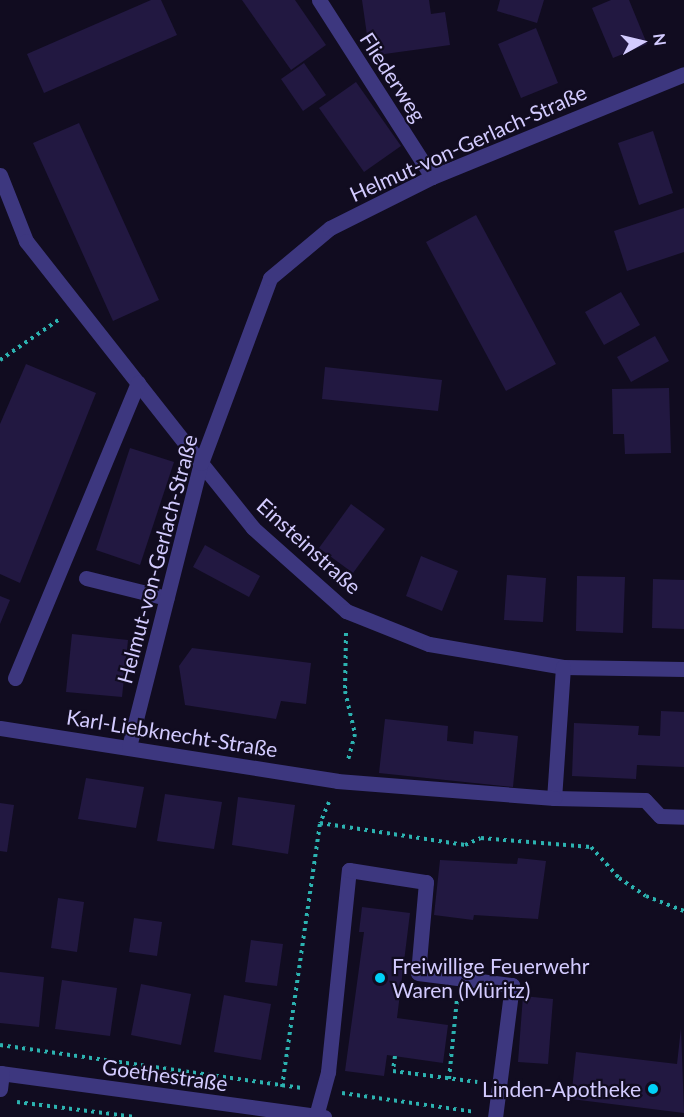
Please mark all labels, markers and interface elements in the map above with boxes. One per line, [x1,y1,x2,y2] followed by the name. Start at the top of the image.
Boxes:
[612,12,672,72] north arrow
[355,28,431,126] street label: Fliederweg
[650,32,671,47] text: N
[346,79,590,207] street label: Helmut-von-Gerlach-Straße
[112,432,202,686] street label: Helmut-von-Gerlach-Straße
[252,493,366,599] street label: Einsteinstraße
[65,704,279,762] street label: Karl-Liebknecht-Straße
[392,953,589,1003] place label: Freiwillige Feuerwehr Waren (Müritz)
[373,971,387,985] marker: Freiwillige Feuerwehr Waren (Müritz)
[101,1054,229,1096] street label: Goethestraße
[482,1076,641,1102] place label: Linden-Apotheke
[646,1082,660,1096] marker: Linden-Apotheke

